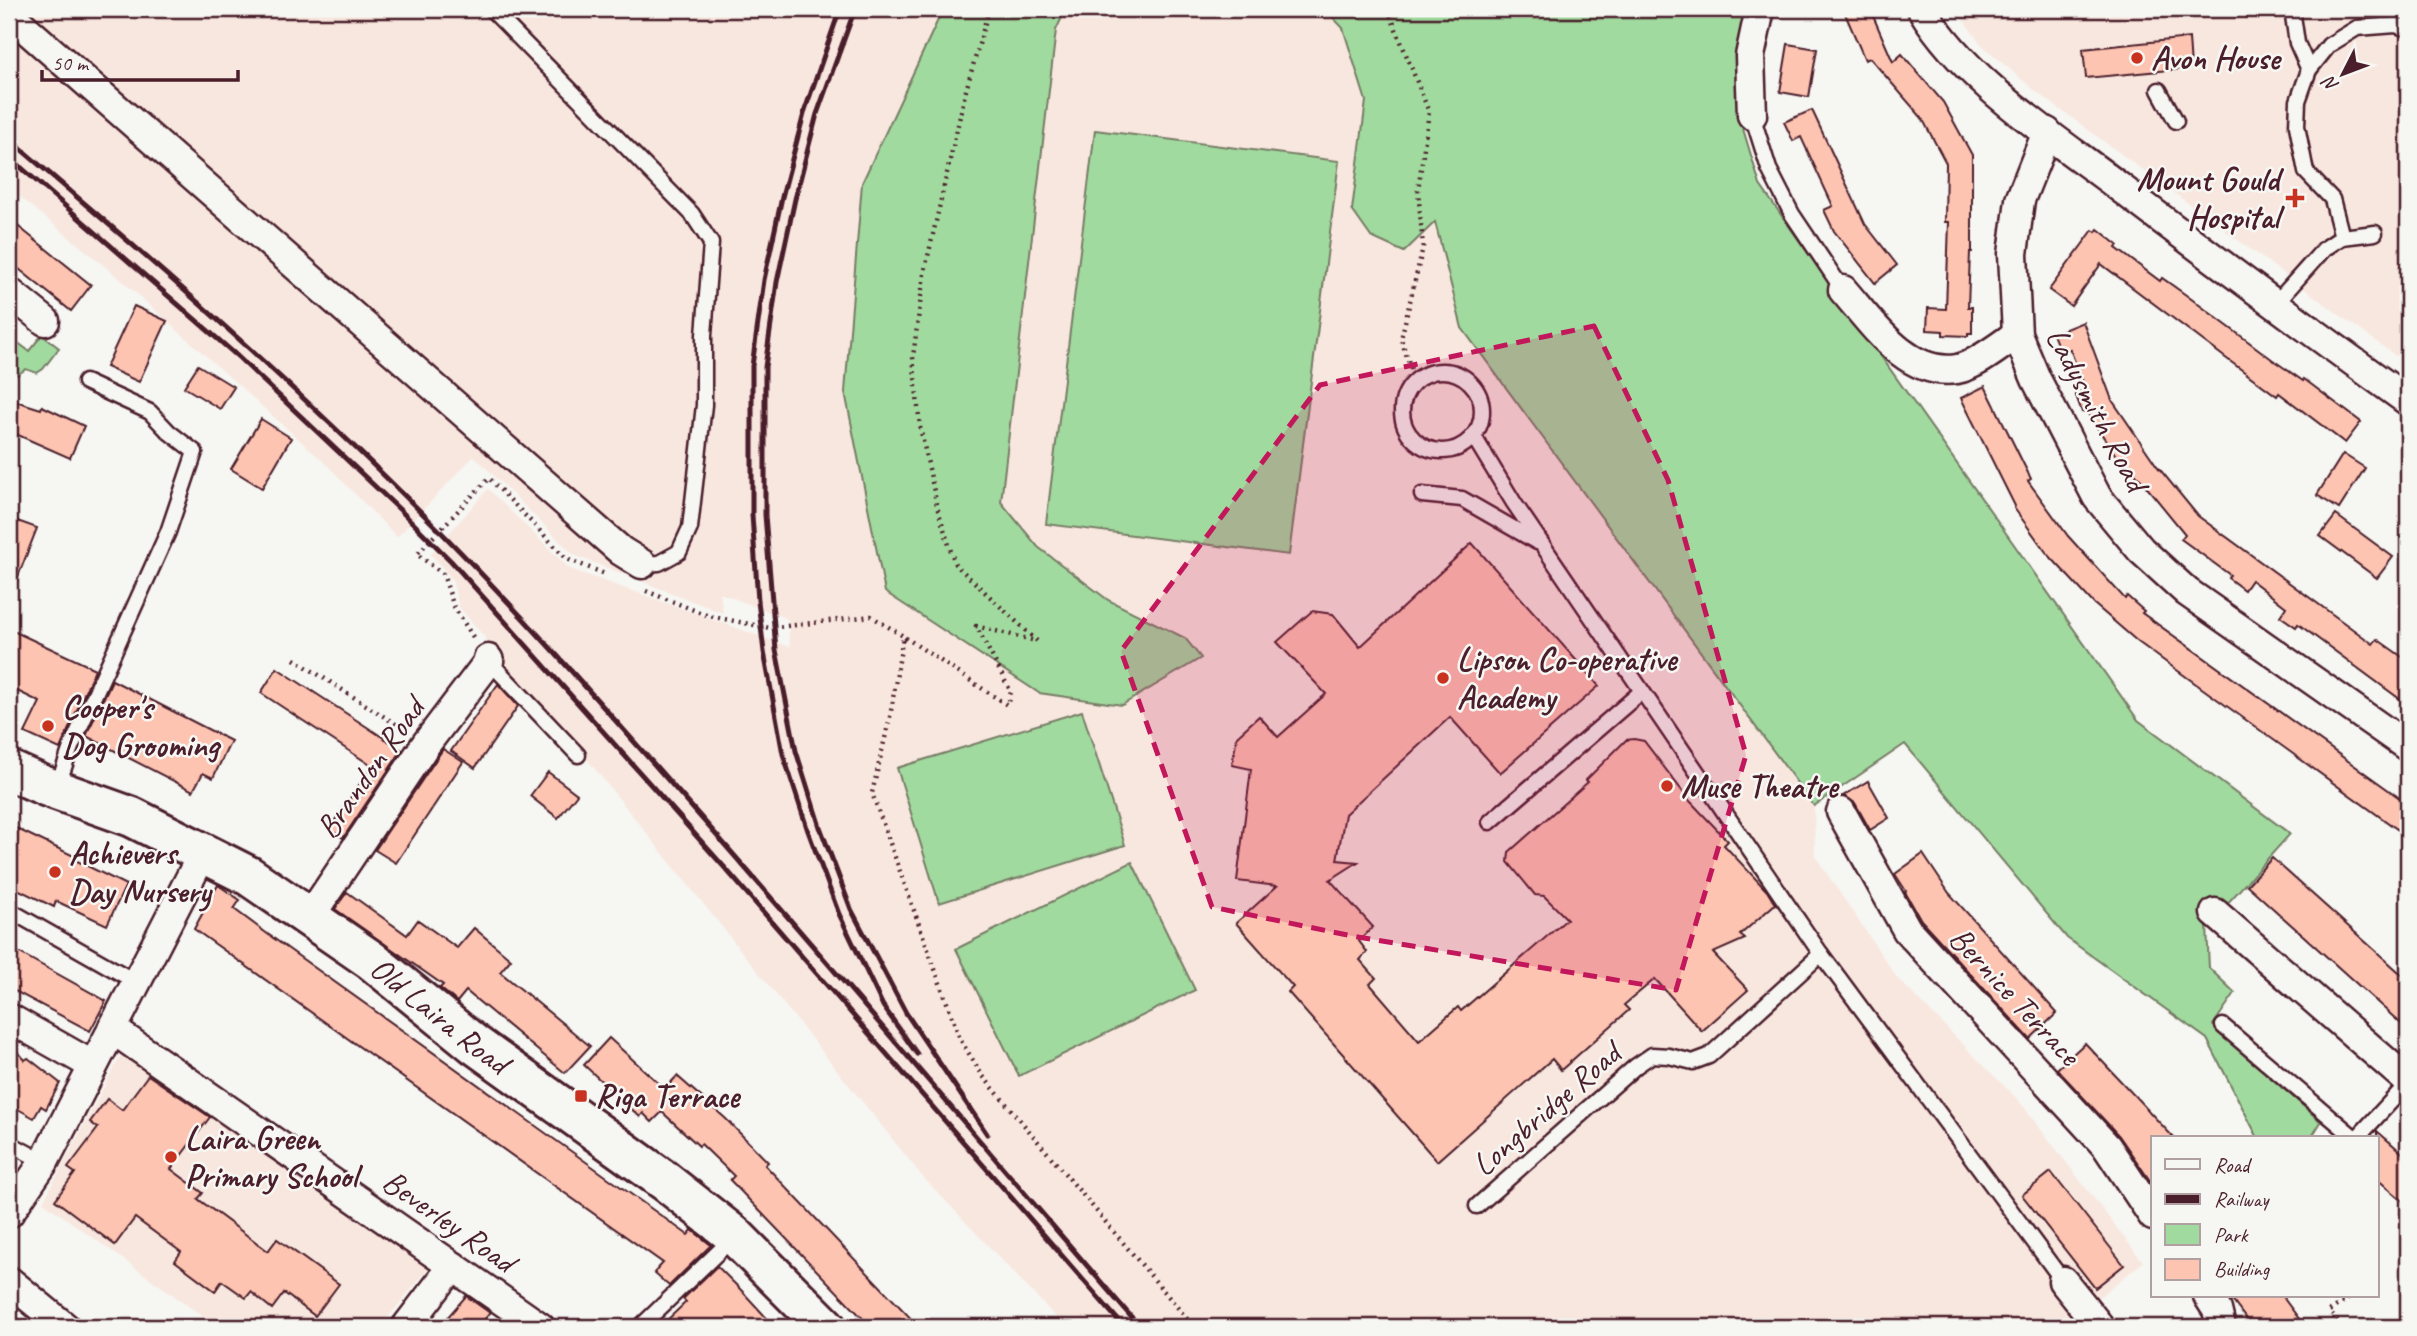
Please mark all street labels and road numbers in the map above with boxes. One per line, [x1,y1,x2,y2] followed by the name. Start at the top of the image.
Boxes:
[2036,320,2160,502] street label: Ladysmith Road
[306,685,437,846] street label: Brandon Road
[1940,918,2091,1076] street label: Bernice Terrace
[362,947,521,1086] street label: Old Laira Road
[1463,1030,1633,1185] street label: Longbridge Road
[375,1160,527,1285] street label: Beverley Road

